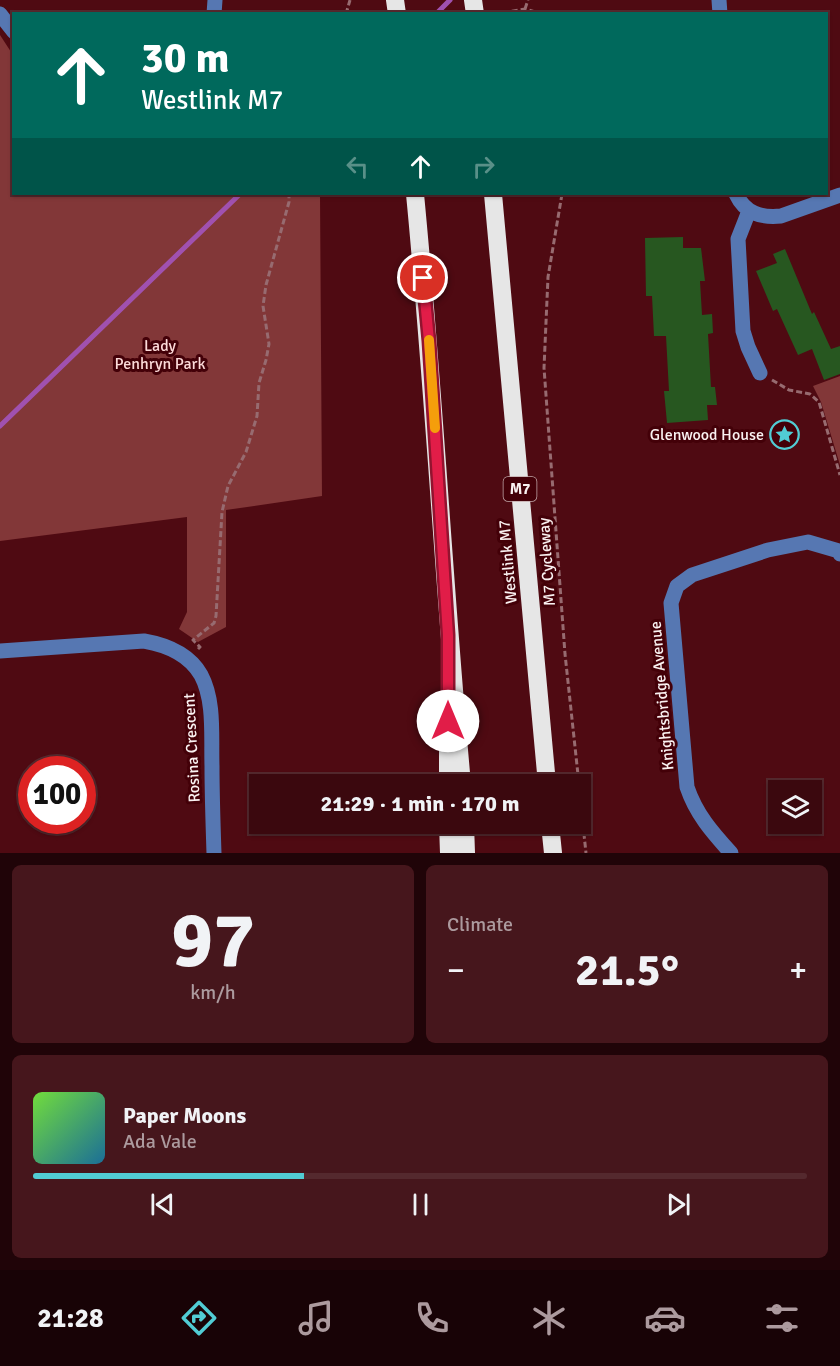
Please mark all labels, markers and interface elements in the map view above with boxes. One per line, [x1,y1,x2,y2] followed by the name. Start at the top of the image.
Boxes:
[141,33,230,84] text: 30 m
[42,36,120,114] icon: ahead
[141,84,283,117] text: Westlink M7
[341,150,374,183] icon: left
[404,150,437,183] icon: ahead
[467,150,500,183] icon: right
[397,252,448,303] pin
[406,261,439,294] icon: arrive
[115,336,205,374] park label: Lady Penhryn Park
[769,418,801,450] place icon: Glenwood House
[650,425,764,445] place label: Glenwood House
[504,477,536,501] road number: M7
[534,516,560,607] street label: M7 Cycleway
[494,519,522,605] street label: Westlink M7
[646,620,678,771] street label: Knightsbridge Avenue
[416,689,480,753] position arrow
[179,692,205,803] street label: Rosina Crescent
[18,756,96,834] speed limit sign: 100
[768,780,822,834] map controls
[768,780,822,834] button: layers
[320,790,520,817] text: 21:29 · 1 min · 170 m
[171,893,255,989] text: 97
[447,912,513,937] text: Climate
[575,943,679,998] text: 21.5°
[447,950,465,991] text: −
[789,950,807,991] text: +
[190,980,236,1005] text: km/h
[123,1102,246,1129] text: Paper Moons
[123,1129,197,1154] text: Ada Vale
[146,1188,179,1221] icon: previous
[404,1188,437,1221] icon: pause
[662,1188,695,1221] icon: next
[178,1297,220,1339] icon: directions
[295,1297,337,1339] icon: music
[411,1297,453,1339] icon: phone
[528,1297,570,1339] icon: climate
[644,1297,686,1339] icon: car
[761,1297,803,1339] icon: filters
[37,1302,104,1335] text: 21:28

